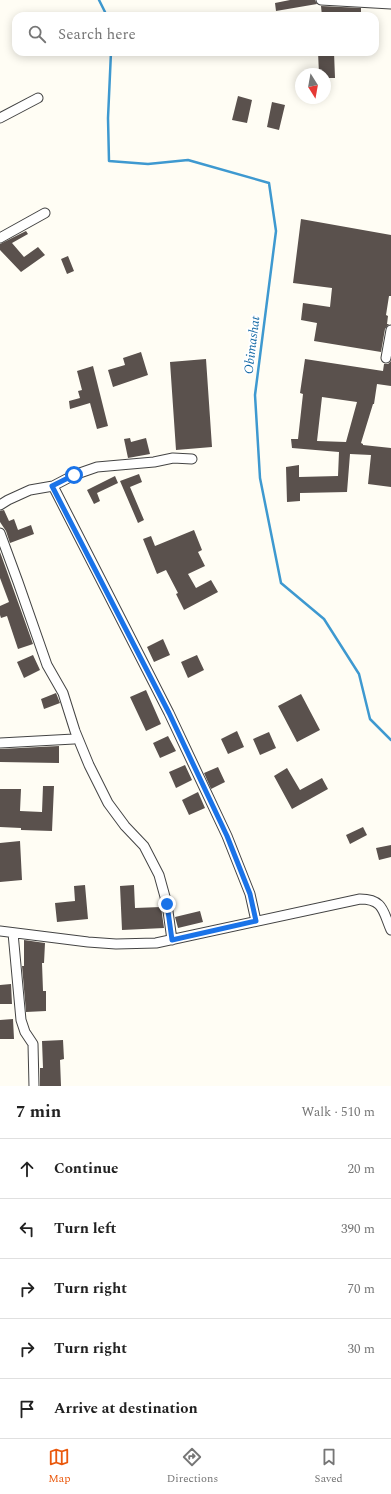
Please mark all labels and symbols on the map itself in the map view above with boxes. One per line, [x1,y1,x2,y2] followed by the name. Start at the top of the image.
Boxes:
[295,68,331,104] north arrow
[239,314,266,375] water label: Obimashat
[65,466,83,484] route start
[158,895,176,913] route end

